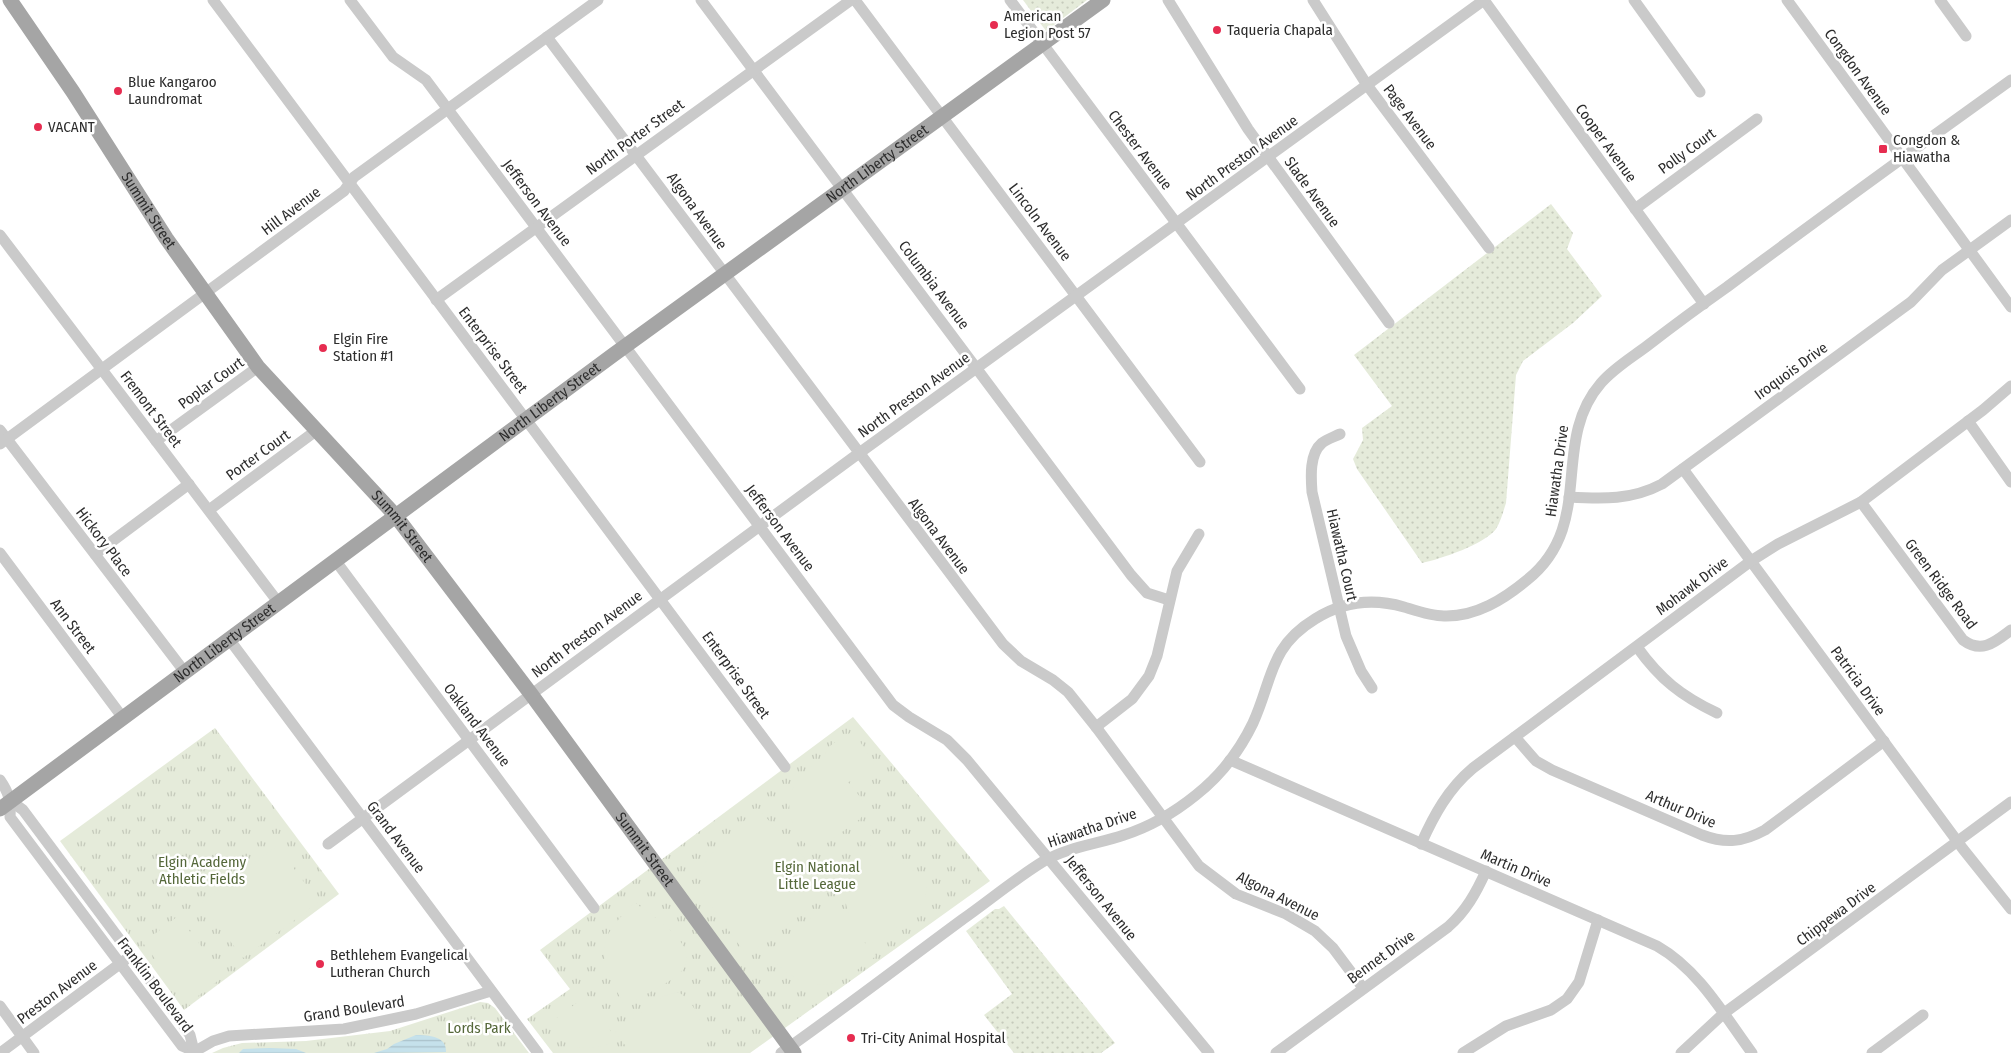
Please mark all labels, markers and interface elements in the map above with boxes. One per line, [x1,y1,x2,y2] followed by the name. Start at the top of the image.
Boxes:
[1004,7,1091,42] place label: American Legion Post 57
[988,19,1000,31] marker: American Legion Post 57
[1227,21,1333,39] place label: Taqueria Chapala
[1211,24,1223,36] marker: Taqueria Chapala
[1821,25,1895,119] street label: Congdon Avenue
[128,73,217,108] place label: Blue Kangaroo Laundromat
[1380,81,1440,153] street label: Page Avenue
[112,85,124,97] marker: Blue Kangaroo Laundromat
[582,95,688,179] street label: North Porter Street
[1572,100,1640,186] street label: Cooper Avenue
[1104,107,1176,193] street label: Chester Avenue
[1183,111,1301,205] street label: North Preston Avenue
[48,118,95,136] place label: VACANT
[32,121,44,133] marker: VACANT
[823,121,932,207] street label: North Liberty Street
[1655,124,1719,178] street label: Polly Court
[1893,131,1960,166] place label: Congdon & Hiawatha
[1877,143,1889,155] marker: Congdon & Hiawatha
[1280,153,1344,231] street label: Slade Avenue
[499,156,575,250] street label: Jefferson Avenue
[117,169,180,252] street label: Summit Street
[663,169,731,253] street label: Algona Avenue
[1005,180,1075,264] street label: Lincoln Avenue
[258,183,324,239] street label: Hill Avenue
[895,237,973,333] street label: Columbia Avenue
[455,303,531,397] street label: Enterprise Street
[333,330,394,365] place label: Elgin Fire Station #1
[1751,338,1831,404] street label: Iroquois Drive
[317,342,329,354] marker: Elgin Fire Station #1
[855,348,973,442] street label: North Preston Avenue
[175,353,247,413] street label: Poplar Court
[495,358,604,445] street label: North Liberty Street
[116,367,186,451] street label: Fremont Street
[1542,424,1572,518] street label: Hiawatha Drive
[223,426,294,484] street label: Porter Court
[742,481,818,575] street label: Jefferson Avenue
[368,486,437,566] street label: Summit Street
[905,494,973,578] street label: Algona Avenue
[72,504,136,580] street label: Hickory Place
[1323,507,1361,603] street label: Hiawatha Court
[1901,535,1981,633] street label: Green Ridge Road
[1652,553,1732,619] street label: Mohawk Drive
[528,587,646,681] street label: North Preston Avenue
[47,595,100,657] street label: Ann Street
[170,599,279,686] street label: North Liberty Street
[698,628,774,722] street label: Enterprise Street
[1827,643,1889,719] street label: Patricia Drive
[440,680,514,770] street label: Oakland Avenue
[1643,786,1719,832] street label: Arthur Drive
[363,798,429,876] street label: Grand Avenue
[1045,804,1139,852] street label: Hiawatha Drive
[612,809,678,890] street label: Summit Street
[1478,845,1554,891] street label: Martin Drive
[1061,852,1141,944] street label: Jefferson Avenue
[158,853,246,888] park label: Elgin Academy Athletic Fields
[774,858,860,893] park label: Elgin National Little League
[1234,867,1322,925] street label: Algona Avenue
[1793,878,1879,950] street label: Chippewa Drive
[1344,926,1418,988] street label: Bennet Drive
[113,934,197,1036] street label: Franklin Boulevard
[330,946,468,981] place label: Bethlehem Evangelical Lutheran Church
[14,956,100,1028] street label: Preston Avenue
[314,958,326,970] marker: Bethlehem Evangelical Lutheran Church
[302,992,406,1026] street label: Grand Boulevard
[447,1019,511,1037] park label: Lords Park
[861,1029,1005,1047] place label: Tri-City Animal Hospital
[845,1032,857,1044] marker: Tri-City Animal Hospital

